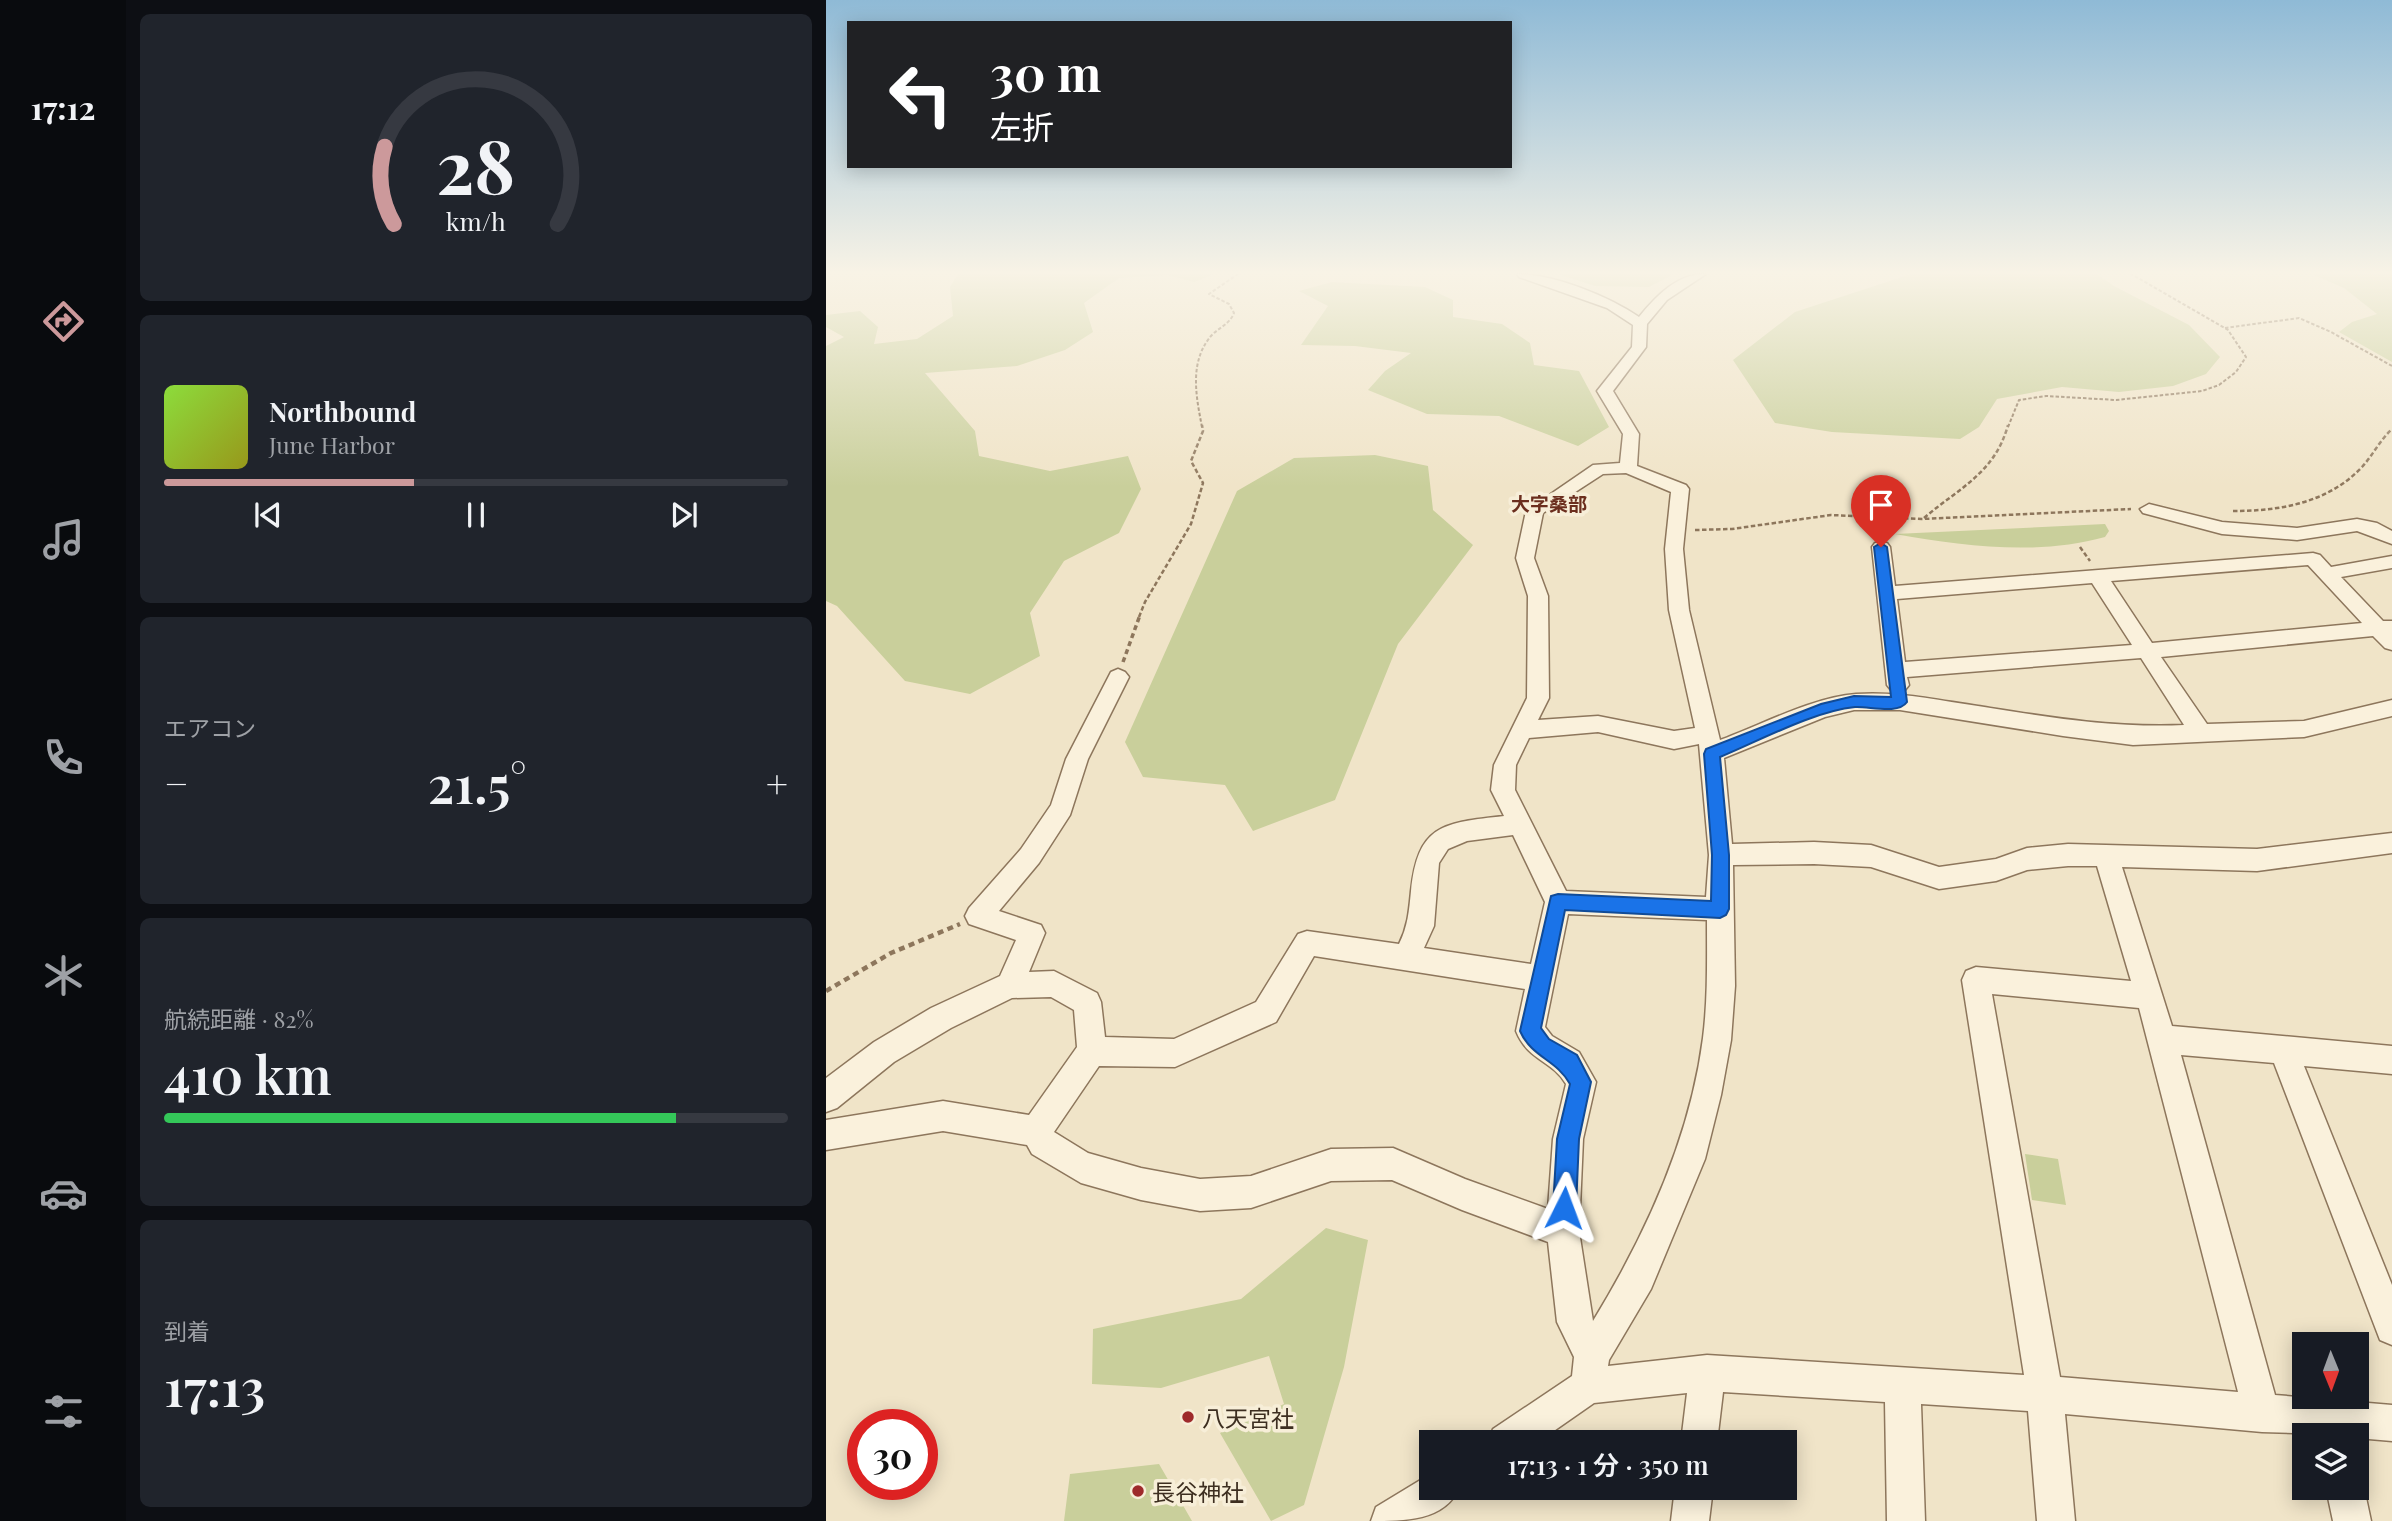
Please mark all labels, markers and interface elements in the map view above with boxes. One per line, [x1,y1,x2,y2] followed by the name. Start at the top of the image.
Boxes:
[990,39,1101,104] text: 30 m
[875,49,966,140] icon: left
[30,85,96,128] text: 17:12
[990,104,1054,147] text: 左折
[437,115,515,212] text: 28
[446,204,506,237] text: km/h
[39,297,88,346] icon: directions
[269,394,416,429] text: Northbound
[269,429,395,460] text: June Harbor
[1851,475,1911,547] pin
[1862,486,1900,524] icon: arrive
[1511,490,1587,516] district label: 大字桑部
[249,496,287,534] icon: previous
[457,496,495,534] icon: pause
[665,496,703,534] icon: next
[39,515,88,564] icon: music
[164,712,256,743] text: エアコン
[39,733,88,782] icon: phone
[428,748,527,817] text: 21.5°
[164,757,189,808] text: −
[766,757,788,808] text: +
[39,951,88,1000] icon: climate
[164,1003,314,1034] text: 航続距離 · 82%
[164,1039,331,1108] text: 410 km
[39,1169,88,1218] icon: car
[1527,1171,1601,1245] position arrow
[164,1315,210,1346] text: 到着
[2292,1332,2370,1409] north arrow
[2292,1332,2369,1500] map controls
[164,1351,265,1420] text: 17:13
[39,1387,88,1436] icon: filters
[1202,1402,1294,1433] place label: 八天宮社
[847,1409,938,1500] speed limit sign: 30
[1180,1409,1196,1425] marker: 八天宮社
[2292,1423,2369,1500] button: layers
[1507,1447,1709,1482] text: 17:13 · 1 分 · 350 m
[1152,1476,1244,1507] place label: 長谷神社
[1130,1483,1146,1499] marker: 長谷神社

